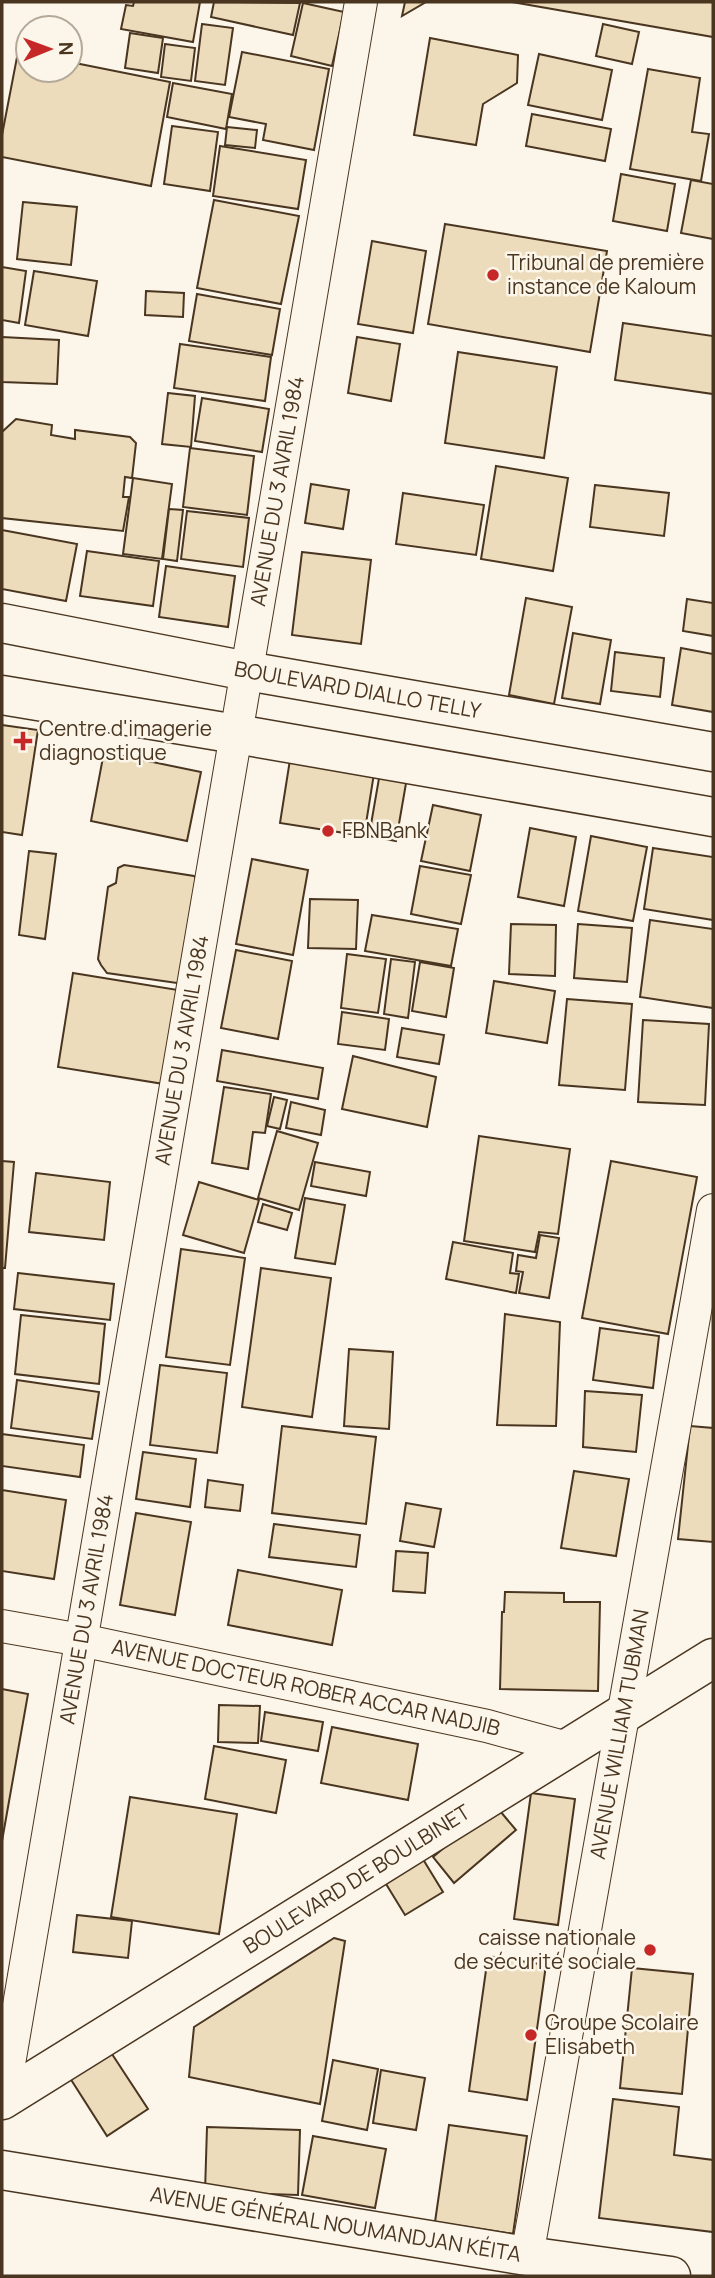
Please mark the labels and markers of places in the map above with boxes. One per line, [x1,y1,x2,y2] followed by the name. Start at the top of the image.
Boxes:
[507,248,704,300] place label: Tribunal de première instance de Kaloum
[485,267,501,283] marker: Tribunal de première instance de Kaloum
[39,714,212,766] place label: Centre d'imagerie diagnostique
[13,731,33,751] marker: Centre d'imagerie diagnostique
[342,816,428,844] place label: FBNBank
[320,823,336,839] marker: FBNBank
[454,1923,636,1975] place label: caisse nationale de sécurité sociale
[642,1942,658,1958] marker: caisse nationale de sécurité sociale
[545,2008,699,2060] place label: Groupe Scolaire Elisabeth
[523,2027,539,2043] marker: Groupe Scolaire Elisabeth

